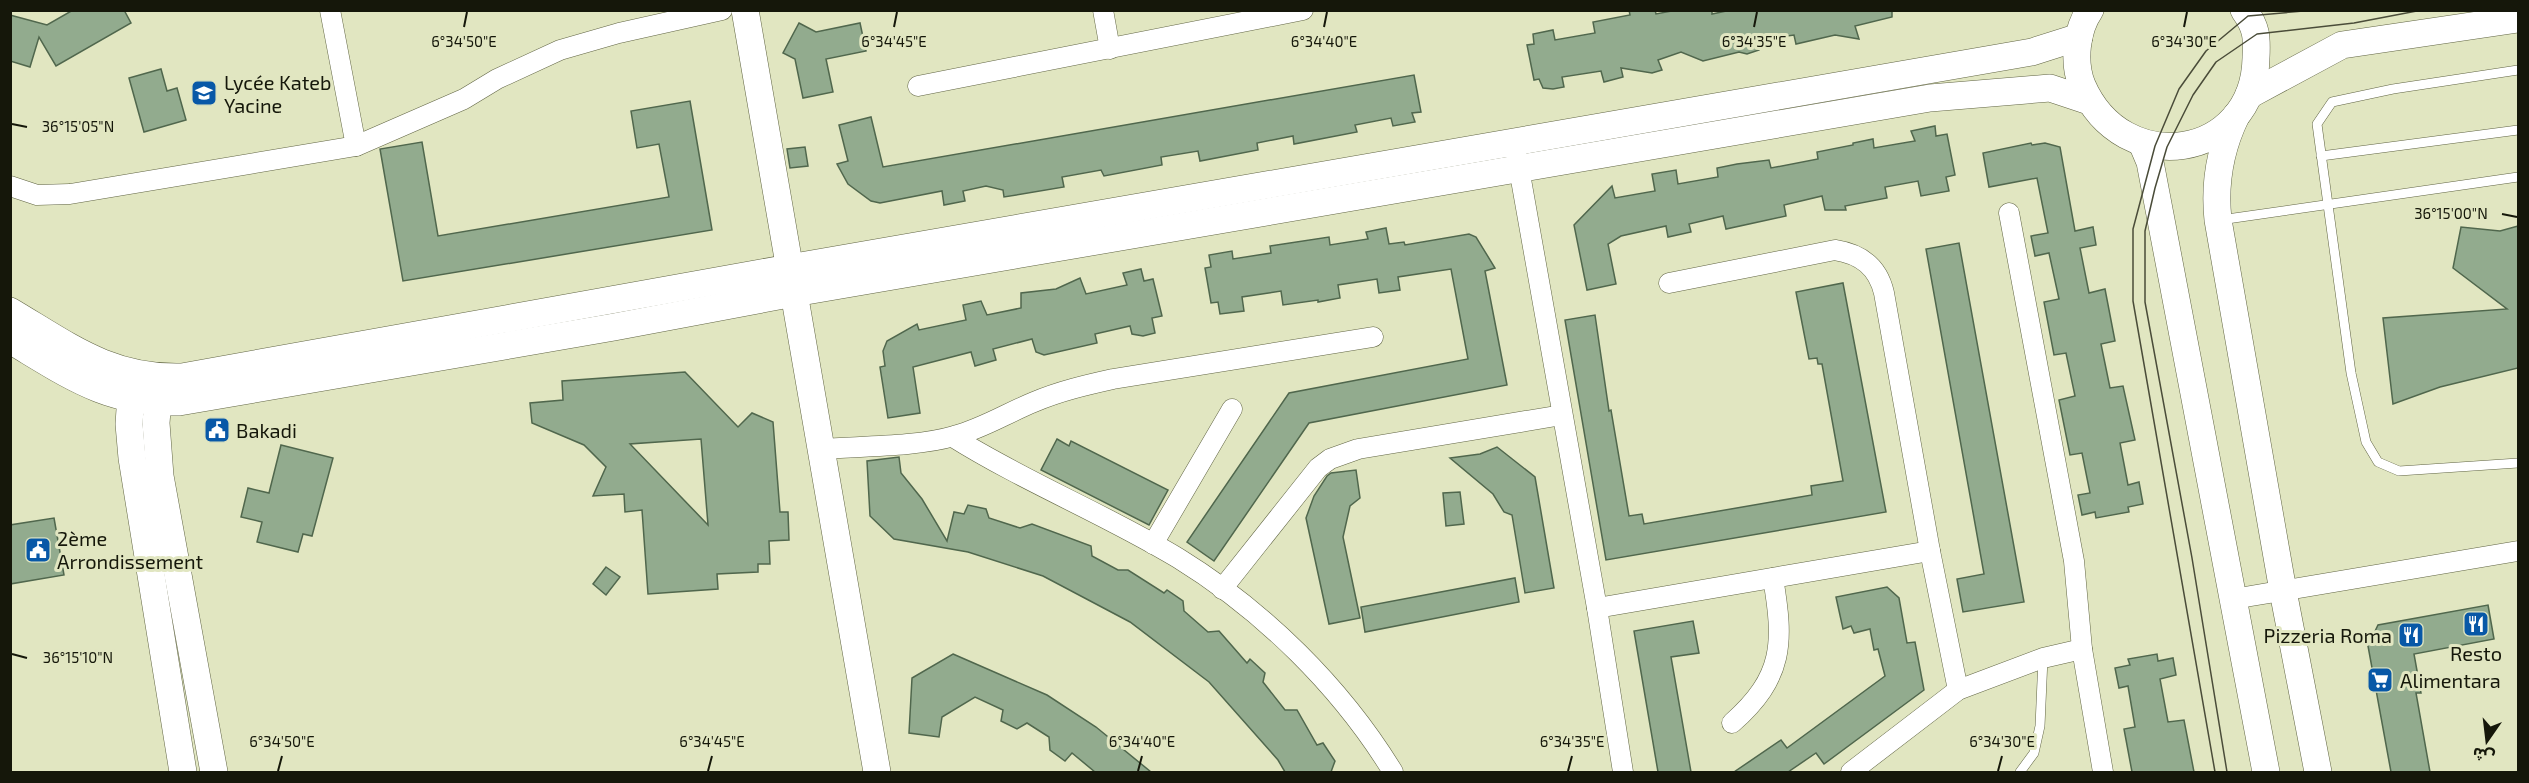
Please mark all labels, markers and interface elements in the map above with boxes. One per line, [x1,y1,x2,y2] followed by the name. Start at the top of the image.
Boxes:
[431,32,497,50] text: 6°34'50"E
[861,32,927,50] text: 6°34'45"E
[1291,32,1357,50] text: 6°34'40"E
[1722,32,1786,50] text: 6°34'35"E
[2151,32,2217,50] text: 6°34'30"E
[224,70,331,117] place label: Lycée Kateb Yacine
[189,78,219,108] school or university icon: Lycée Kateb Yacine
[42,117,114,135] text: 36°15'05"N
[2414,204,2488,222] text: 36°15'00"N
[202,415,232,445] public building icon: Bakadi
[236,418,297,442] place label: Bakadi
[57,526,204,573] place label: 2ème Arrondissement
[23,535,53,565] public building icon: 2ème Arrondissement
[2461,609,2491,639] restaurant icon: Resto
[2396,620,2426,650] restaurant icon: Pizzeria Roma
[2264,623,2392,647] place label: Pizzeria Roma
[2450,641,2502,665] place label: Resto
[43,648,113,666] text: 36°15'10"N
[2365,665,2395,695] supermarket icon: Alimentara
[2400,668,2501,692] place label: Alimentara
[2457,711,2517,771] north arrow
[249,732,315,750] text: 6°34'50"E
[679,732,745,750] text: 6°34'45"E
[1109,732,1175,750] text: 6°34'40"E
[1540,732,1604,750] text: 6°34'35"E
[1969,732,2035,750] text: 6°34'30"E
[2470,743,2496,768] text: ش

